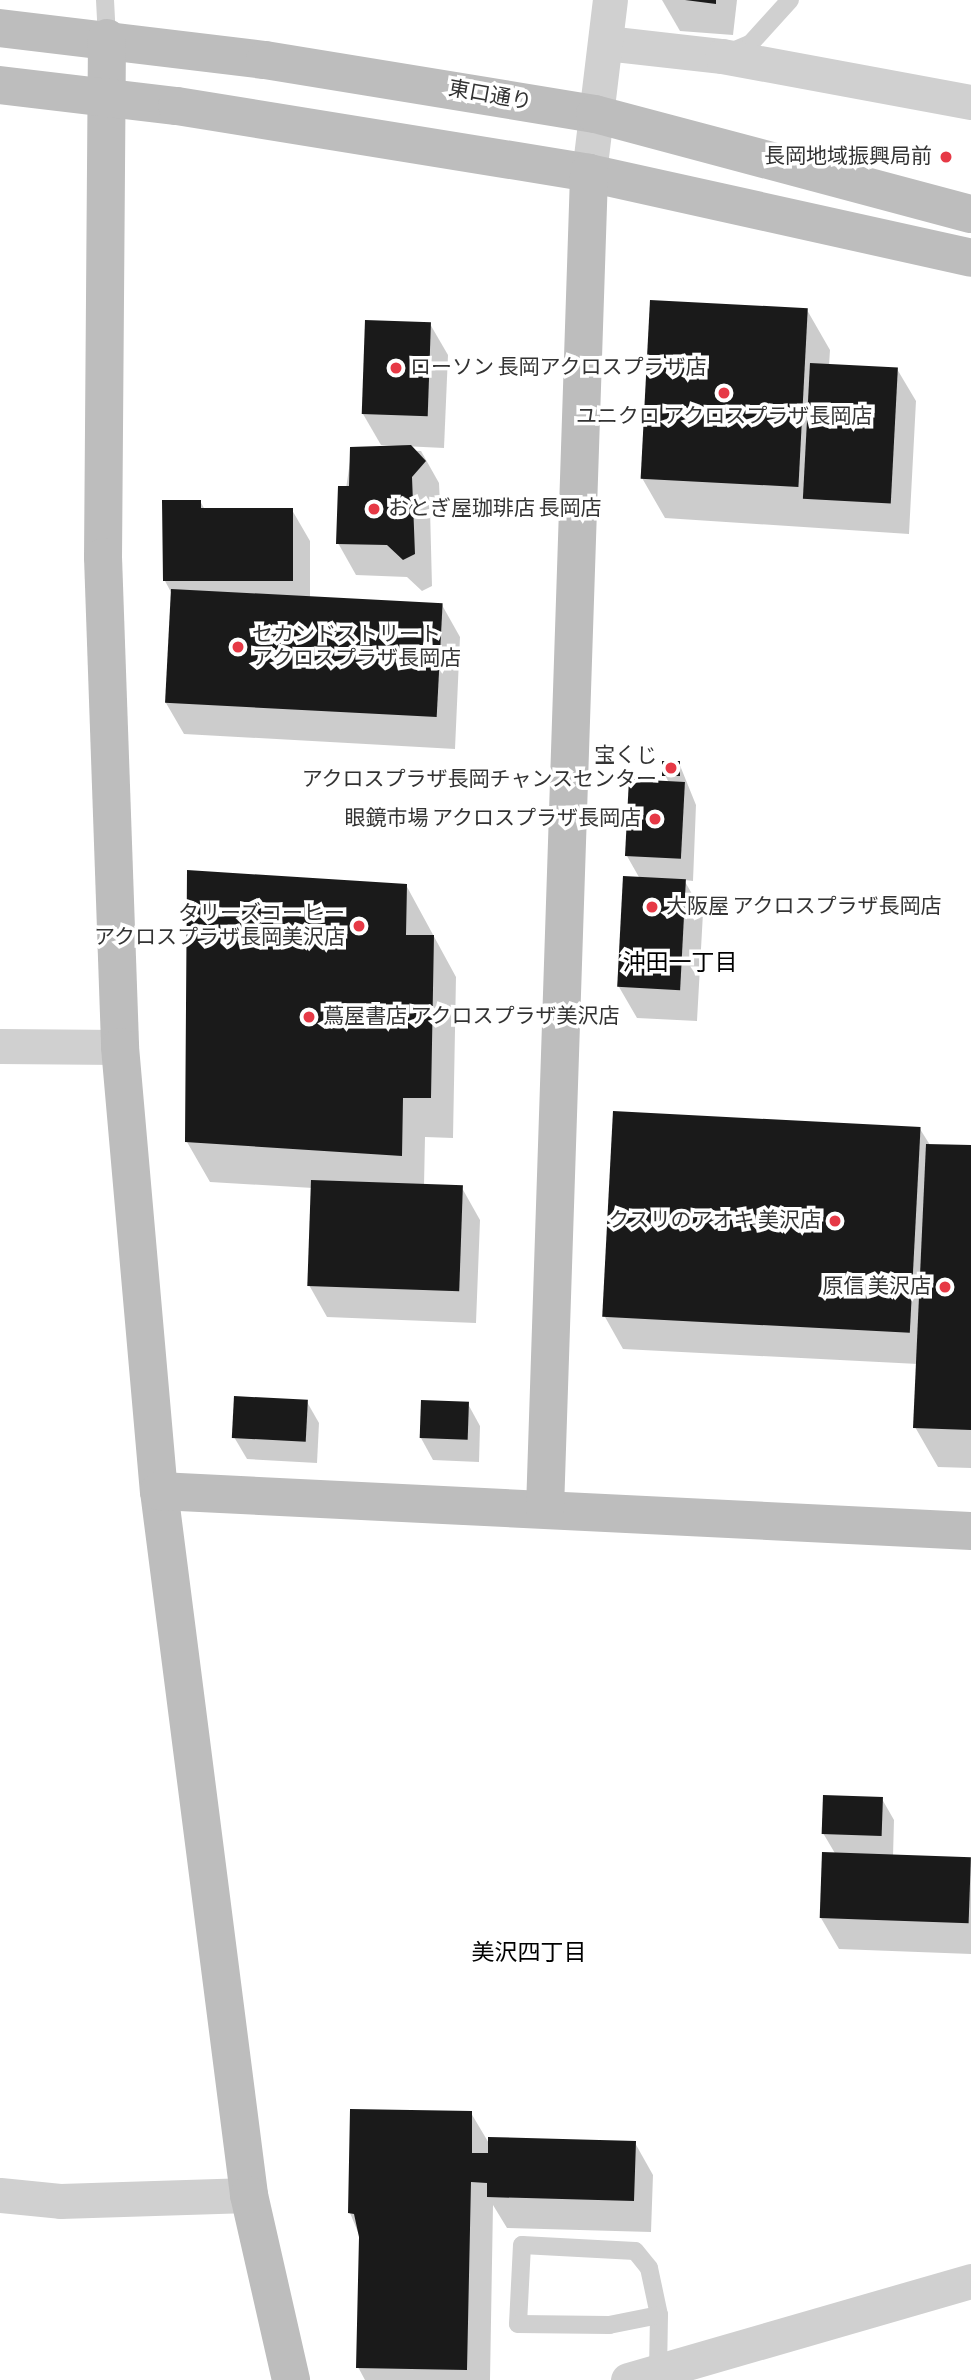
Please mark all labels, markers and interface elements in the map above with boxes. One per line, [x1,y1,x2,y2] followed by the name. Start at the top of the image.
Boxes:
[446,76,534,116] street label: 東口通り
[764,144,932,170] place label: 長岡地域振興局前
[938,149,954,165] marker: 長岡地域振興局前
[410,355,707,381] place label: ローソン 長岡アクロスプラザ店
[388,360,404,376] marker: ローソン 長岡アクロスプラザ店
[716,385,732,401] marker: ユニクロ アクロスプラザ長岡店
[575,404,873,430] place label: ユニクロ アクロスプラザ長岡店
[388,496,601,522] place label: おとぎ屋珈琲店 長岡店
[366,501,382,517] marker: おとぎ屋珈琲店 長岡店
[252,622,462,672] place label: セカンドストリート アクロスプラザ長岡店
[230,639,246,655] marker: セカンドストリート アクロスプラザ長岡店
[300,743,657,793] place label: 宝くじ アクロスプラザ長岡チャンスセンター
[663,760,679,776] marker: 宝くじ アクロスプラザ長岡チャンスセンター
[344,806,641,832] place label: 眼鏡市場 アクロスプラザ長岡店
[647,811,663,827] marker: 眼鏡市場 アクロスプラザ長岡店
[666,894,942,920] place label: 大阪屋 アクロスプラザ長岡店
[644,899,660,915] marker: 大阪屋 アクロスプラザ長岡店
[93,901,345,951] place label: タリーズコーヒー アクロスプラザ長岡美沢店
[351,918,367,934] marker: タリーズコーヒー アクロスプラザ長岡美沢店
[623,950,737,978] district label: 沖田一丁目
[323,1004,620,1030] place label: 蔦屋書店 アクロスプラザ美沢店
[301,1009,317,1025] marker: 蔦屋書店 アクロスプラザ美沢店
[608,1208,821,1234] place label: クスリのアオキ 美沢店
[827,1213,843,1229] marker: クスリのアオキ 美沢店
[823,1274,931,1300] place label: 原信 美沢店
[937,1279,953,1295] marker: 原信 美沢店
[472,1940,586,1968] district label: 美沢四丁目

